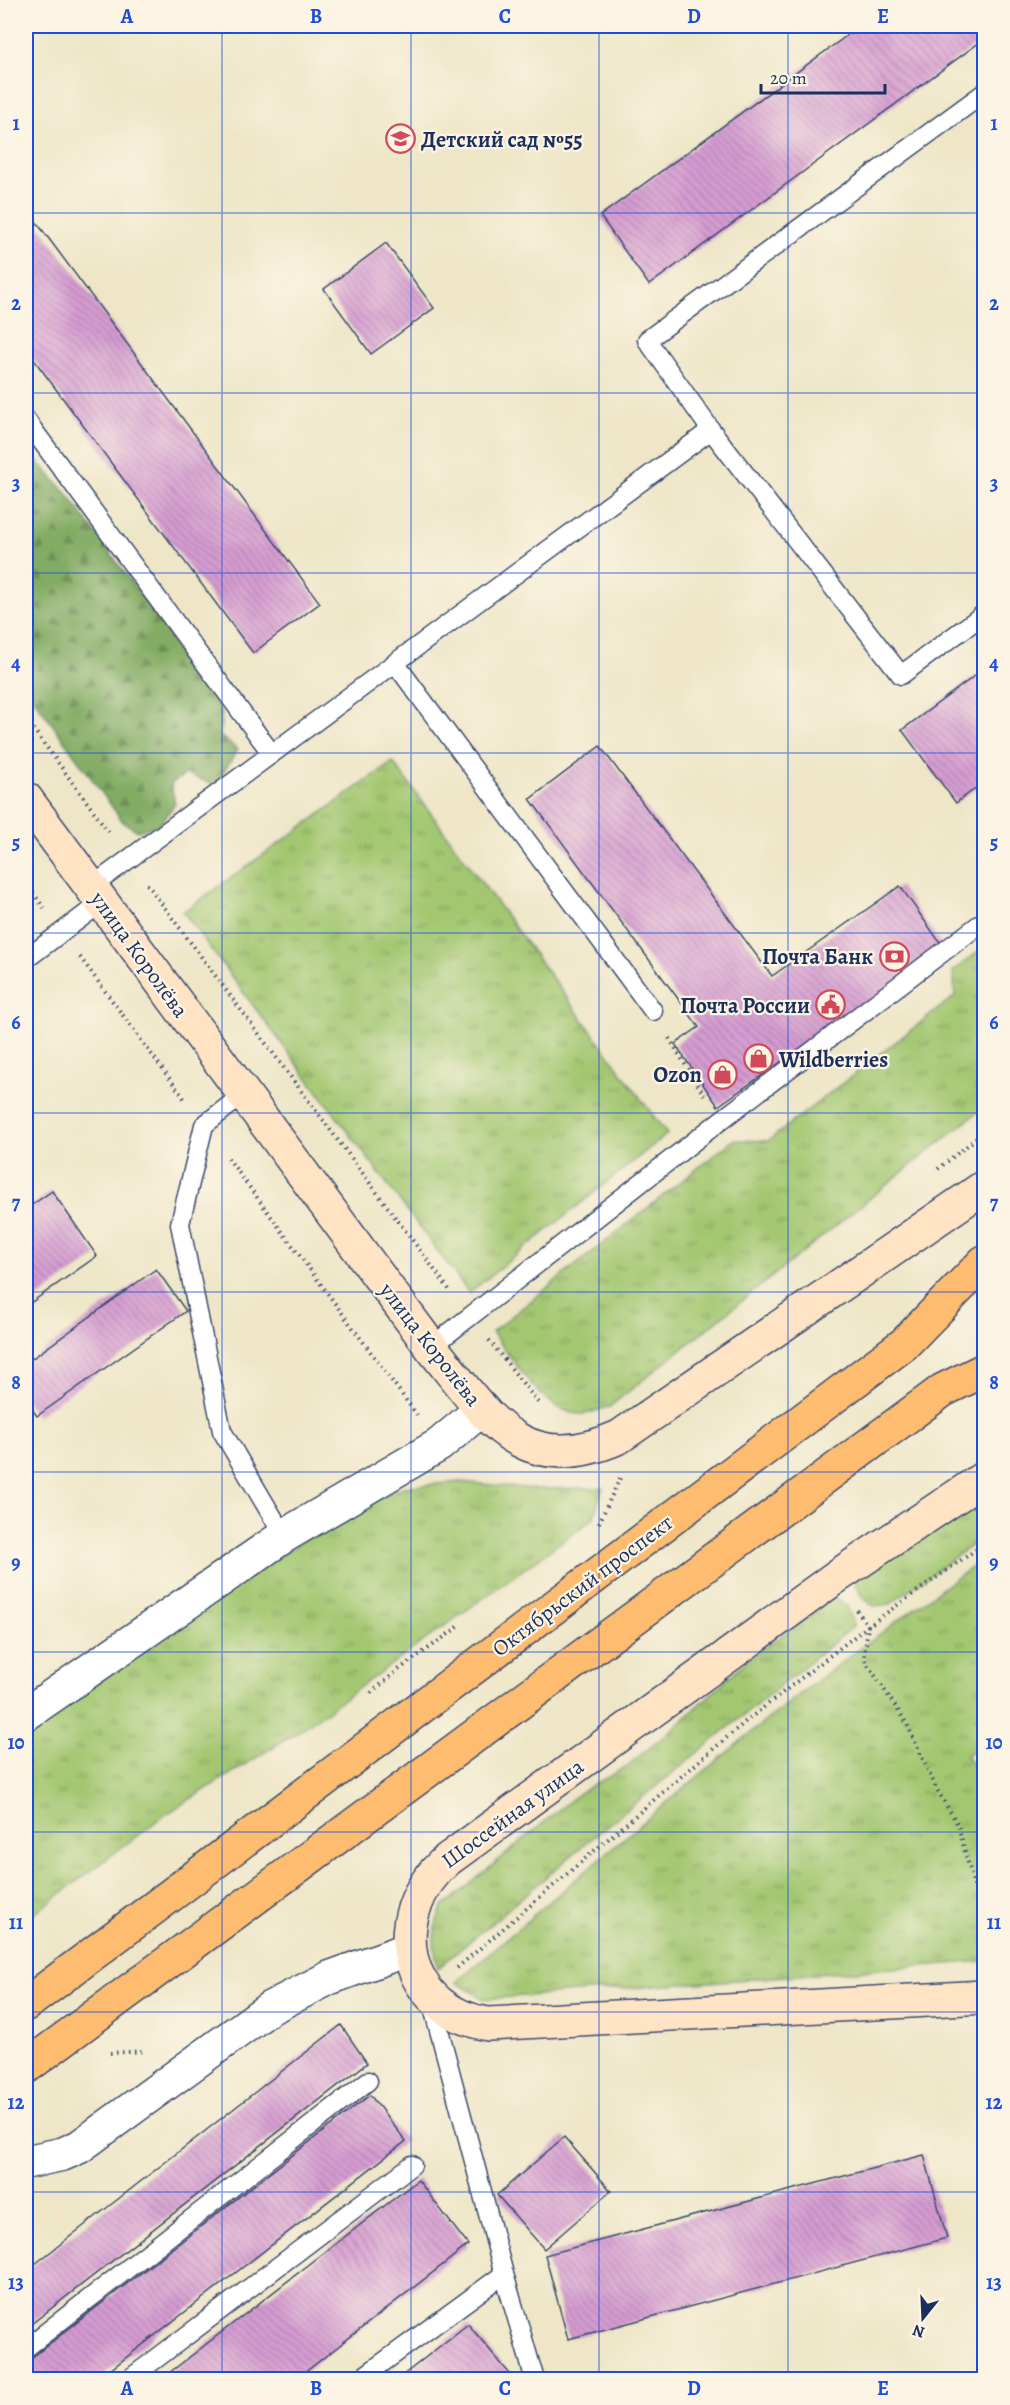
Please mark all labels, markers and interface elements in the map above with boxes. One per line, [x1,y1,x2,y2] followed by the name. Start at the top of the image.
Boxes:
[120,3,134,30] text: A
[310,3,322,30] text: B
[499,3,511,30] text: C
[687,3,701,30] text: D
[877,3,889,30] text: E
[761,57,886,95] scale bar
[770,66,807,90] text: 20 m
[12,110,20,137] text: 1
[990,110,998,137] text: 1
[384,123,416,155] school or university icon: Детский сад №55
[421,125,583,155] place label: Детский сад №55
[11,290,21,317] text: 2
[989,290,999,317] text: 2
[12,470,20,497] text: 3
[990,470,998,497] text: 3
[11,650,21,677] text: 4
[989,650,999,677] text: 4
[12,829,20,856] text: 5
[990,829,998,856] text: 5
[83,885,196,1024] street label: улица Королёва
[878,940,910,972] bank icon: Почта Банк
[762,942,873,972] place label: Почта Банк
[815,989,847,1021] public building icon: Почта России
[680,991,810,1021] place label: Почта России
[11,1009,21,1036] text: 6
[989,1009,999,1036] text: 6
[742,1043,774,1075] shop icon: Wildberries
[778,1045,888,1075] place label: Wildberries
[707,1058,739,1090] shop icon: Ozon
[653,1060,702,1090] place label: Ozon
[12,1189,21,1216] text: 7
[990,1189,999,1216] text: 7
[372,1276,489,1413] street label: улица Королёва
[11,1369,21,1396] text: 8
[989,1369,999,1396] text: 8
[486,1508,679,1664] street label: Октябрьский проспект
[11,1549,21,1576] text: 9
[989,1549,999,1576] text: 9
[7,1729,25,1756] text: 10
[985,1729,1003,1756] text: 10
[435,1751,591,1876] street label: Шоссейная улица
[9,1909,23,1936] text: 11
[987,1909,1001,1936] text: 11
[8,2089,25,2116] text: 12
[986,2089,1003,2116] text: 12
[8,2269,24,2296] text: 13
[986,2269,1002,2296] text: 13
[893,2288,953,2348] north arrow
[909,2319,928,2344] text: N
[120,2375,134,2402] text: A
[310,2375,322,2402] text: B
[499,2375,511,2402] text: C
[687,2375,701,2402] text: D
[877,2375,889,2402] text: E

